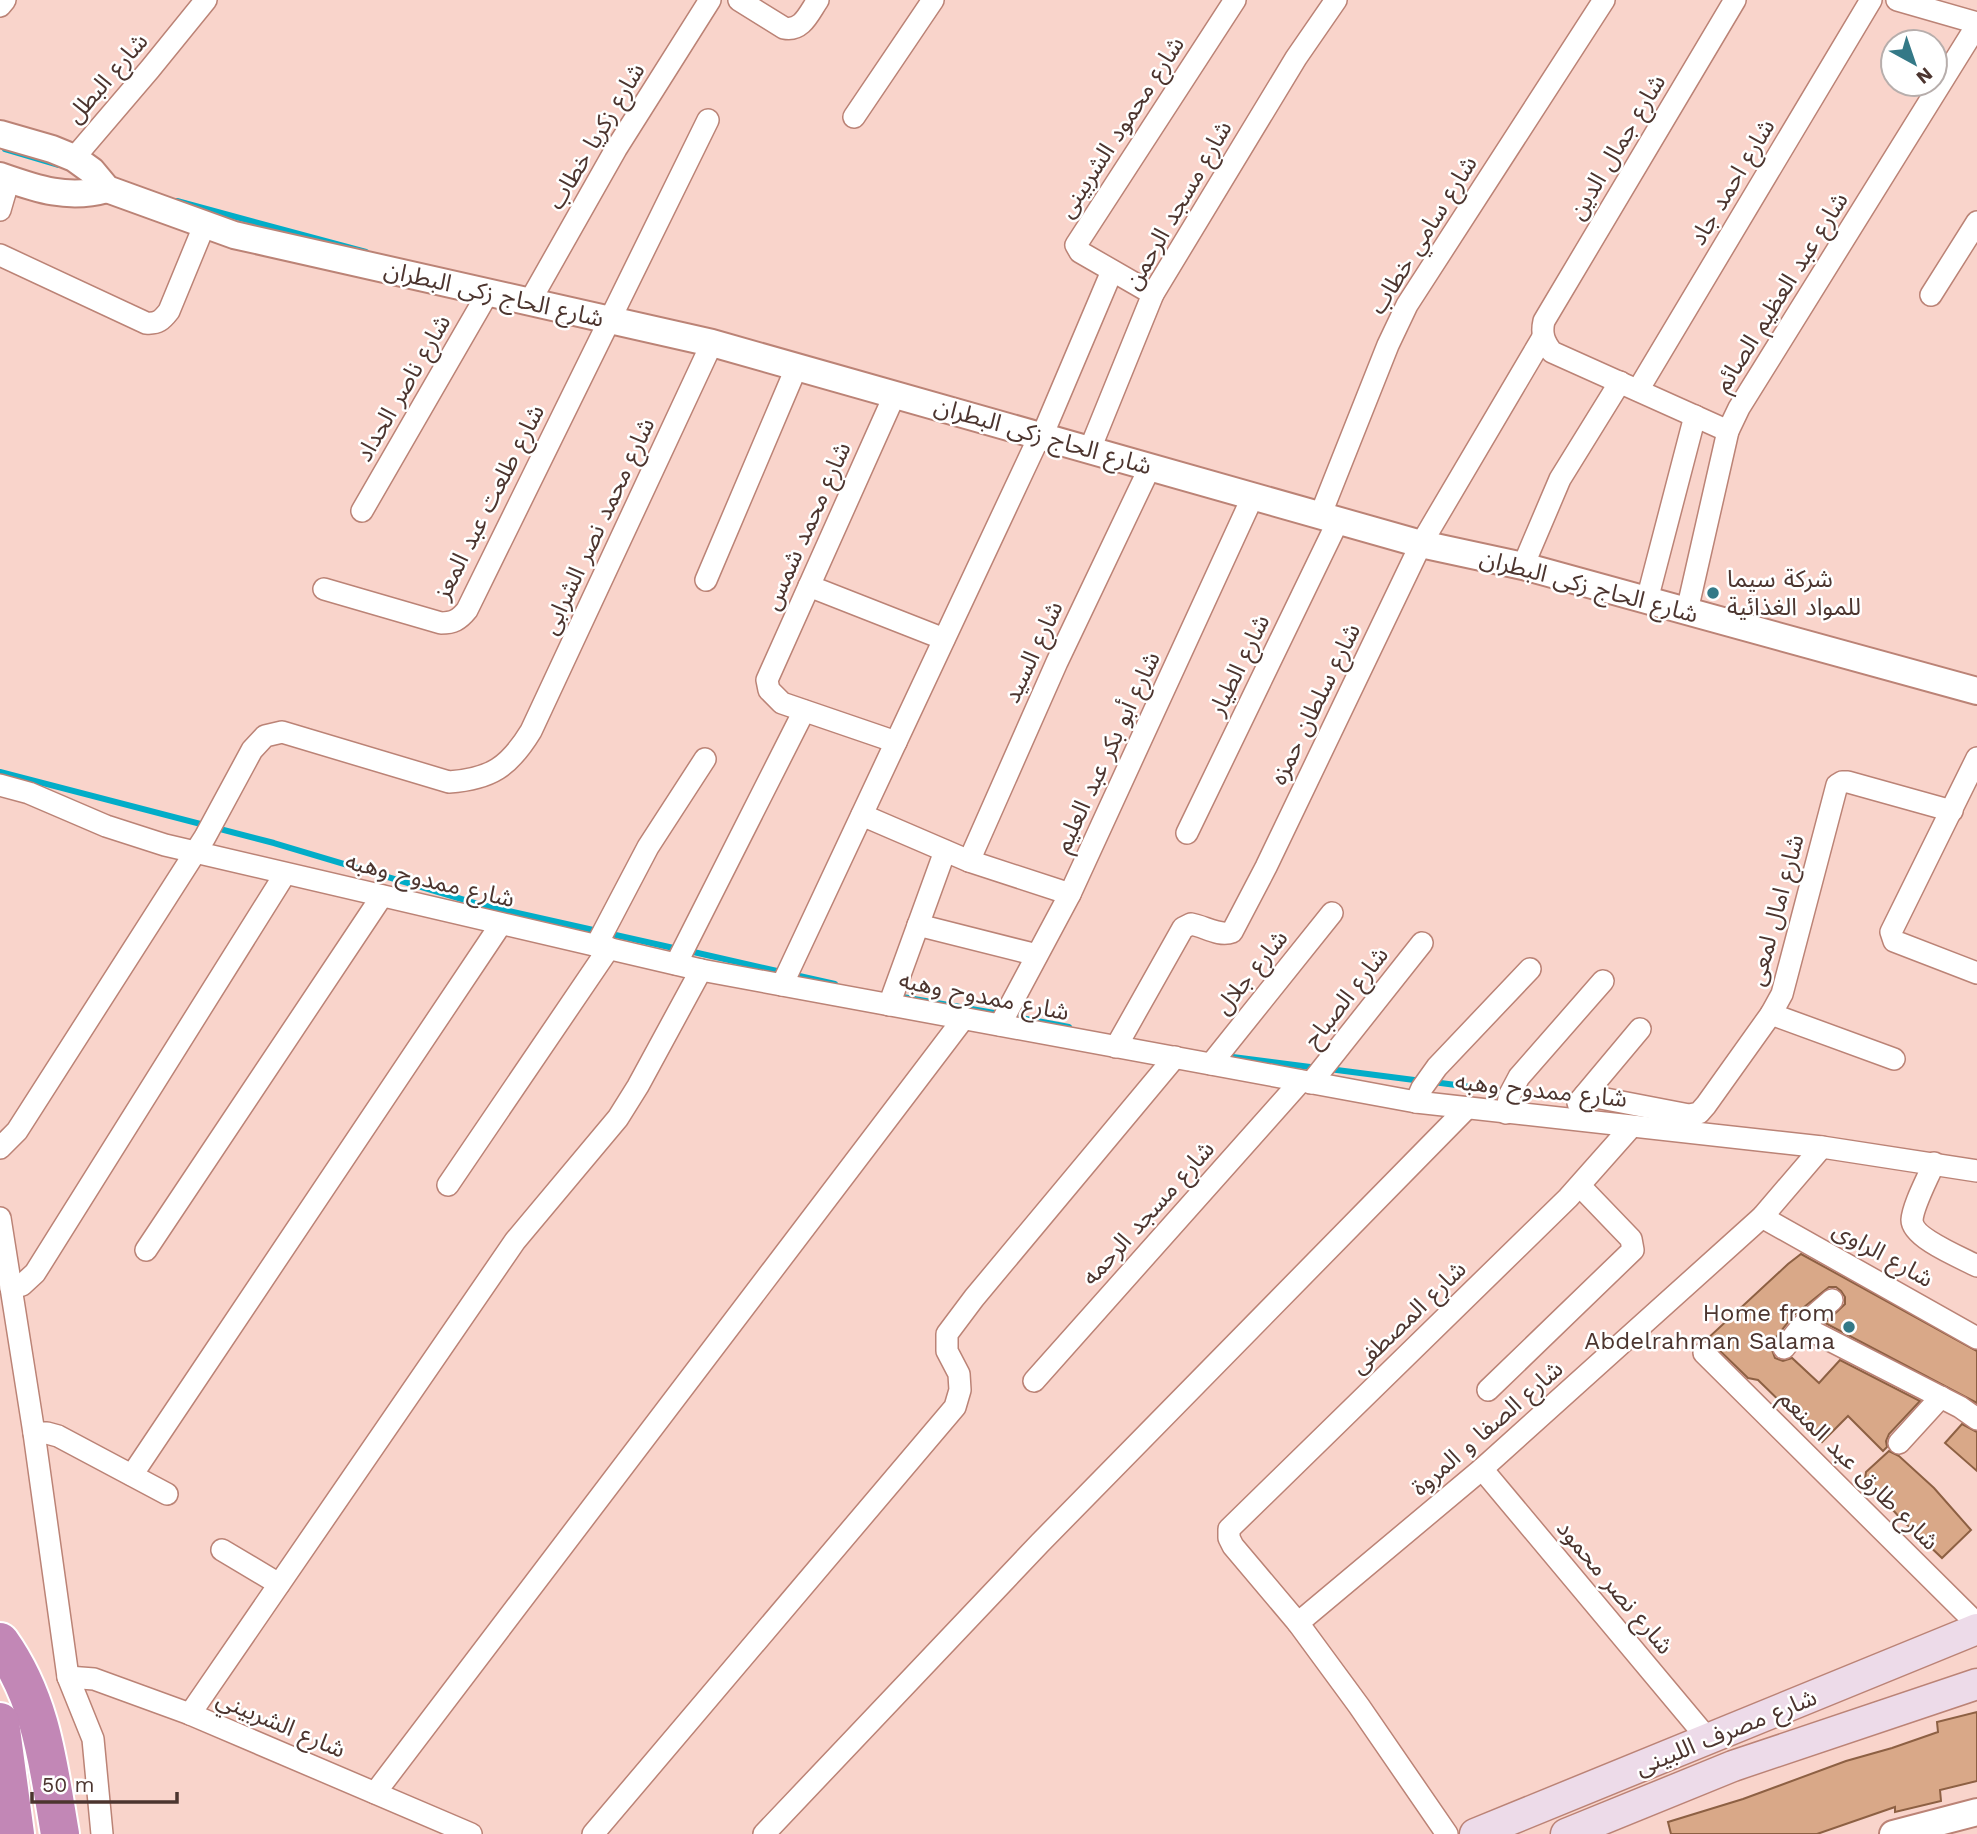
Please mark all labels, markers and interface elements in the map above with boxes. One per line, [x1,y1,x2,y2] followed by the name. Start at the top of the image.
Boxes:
[60,27,156,131] street label: شارع البطل
[1879,28,1949,98] north arrow
[1052,31,1192,224] street label: شارع محمود الشربينى
[541,58,653,216] street label: شارع زكريا خطاب
[1912,62,1937,89] text: N
[1563,69,1674,226] street label: شارع جمال الدين
[1683,114,1783,252] street label: شارع احمد جاد
[1118,116,1240,296] street label: شارع مسجد الرحمن
[1363,151,1487,322] street label: شارع سامي خطاب
[1708,187,1856,399] street label: شارع عبد العظيم الصائم
[381,255,607,336] street label: شارع الحاج زكى البطران
[350,310,459,468] street label: شارع ناصر الحداد
[930,392,1155,483] street label: شارع الحاج زكى البطران
[427,400,553,606] street label: شارع طلعت عبد المعز
[536,413,663,640] street label: شارع محمد نصر الشرابى
[757,438,859,616] street label: شارع محمد شمس
[1476,543,1701,631] street label: شارع الحاج زكى البطران
[1727,565,1861,621] place label: شركة سيما للمواد الغذائية
[1705,585,1721,601] marker: شركة سيما للمواد الغذائية
[997,597,1071,709] street label: شارع السيد
[1202,610,1278,722] street label: شارع الطيار
[1264,619,1369,791] street label: شارع سلطان حمزه
[1046,646,1169,858] street label: شارع أبو بكر عبد العليم
[1742,831,1813,989] street label: شارع امال لمعى
[342,847,517,916] street label: شارع ممدوح وهبه
[1209,924,1296,1022] street label: شارع جلال
[1298,941,1396,1055] street label: شارع الصباح
[896,966,1072,1029] street label: شارع ممدوح وهبه
[1453,1067,1628,1116] street label: شارع ممدوح وهبه
[1076,1135,1222,1293] street label: شارع مسجد الرحمه
[1826,1215,1938,1296] street label: شارع الراوى
[1344,1255,1474,1381] street label: شارع المصطفى
[1584,1299,1835,1355] place label: Home from Abdelrahman Salama
[1841,1319,1857,1335] marker: Home from Abdelrahman Salama
[1406,1355,1570,1504] street label: شارع الصفا و المروة
[1771,1384,1945,1558] street label: شارع طارق عبد المنعم
[1548,1514,1679,1662] street label: شارع نصر محمود
[1631,1683,1822,1784] street label: شارع مصرف اللبينى
[211,1684,350,1768] street label: شارع الشربيني
[32,1760,177,1804] scale bar
[42,1772,94,1797] text: 50 m

